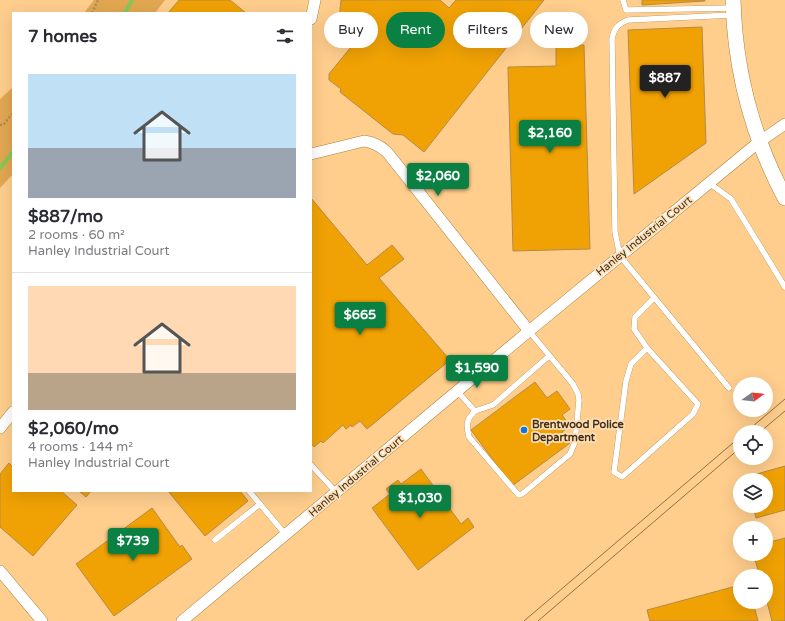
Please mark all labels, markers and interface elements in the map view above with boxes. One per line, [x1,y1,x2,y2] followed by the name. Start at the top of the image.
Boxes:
[324,12,378,48] chip: Buy
[386,12,445,48] chip: Rent
[453,12,522,48] chip: Filters
[530,12,588,48] chip: New
[274,25,296,47] icon: filters
[28,26,97,47] text: 7 homes
[641,65,689,99] pin: $887
[649,70,681,86] text: $887
[126,100,198,172] icon: home
[517,120,583,154] pin: $2,160
[528,125,572,141] text: $2,160
[405,163,471,197] pin: $2,060
[416,168,460,184] text: $2,060
[593,193,695,279] street label: Hanley Industrial Court
[28,206,103,227] text: $887/mo
[28,227,125,243] text: 2 rooms · 60 m²
[28,243,169,259] text: Hanley Industrial Court
[336,302,384,336] pin: $665
[344,307,376,323] text: $665
[126,312,198,384] icon: home
[444,355,510,389] pin: $1,590
[455,360,499,376] text: $1,590
[733,377,773,417] north arrow
[733,377,773,609] map controls
[28,418,119,439] text: $2,060/mo
[532,418,625,445] place label: Brentwood Police Department
[519,425,529,435] marker: Brentwood Police Department
[733,425,773,465] button: locate
[306,433,406,519] street label: Hanley Industrial Court
[28,439,133,455] text: 4 rooms · 144 m²
[28,455,169,471] text: Hanley Industrial Court
[733,473,773,513] button: layers
[387,485,453,519] pin: $1,030
[398,490,442,506] text: $1,030
[733,521,773,561] button: +
[109,528,157,562] pin: $739
[117,533,149,549] text: $739
[733,569,773,609] button: −

